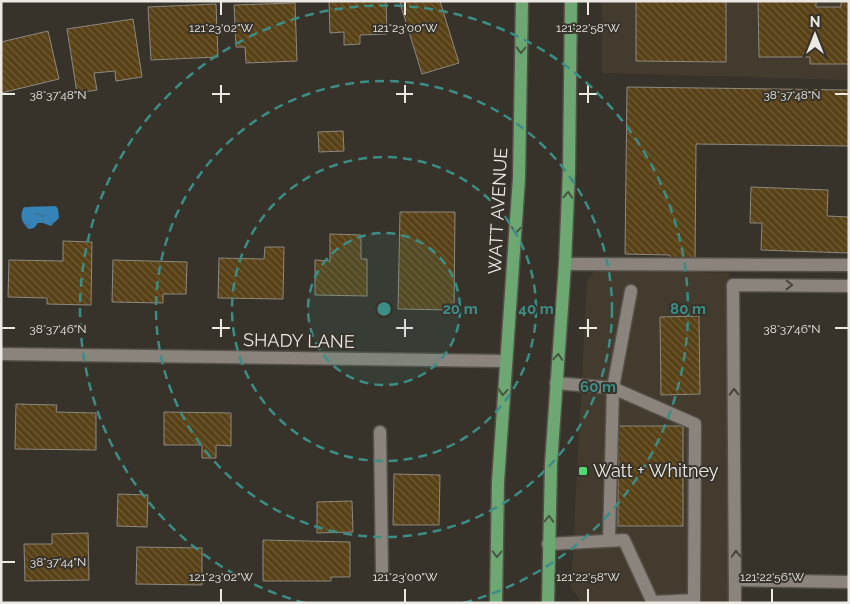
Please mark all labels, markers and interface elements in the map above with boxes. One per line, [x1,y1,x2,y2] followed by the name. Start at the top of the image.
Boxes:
[790,10,840,60] north arrow
[810,14,820,30] text: N
[189,21,253,35] text: 121°23'02"W
[372,21,438,35] text: 121°23'00"W
[556,21,620,35] text: 121°22'58"W
[516,46,526,54] one-way arrow
[29,88,87,102] text: 38°37'48"N
[763,88,821,102] text: 38°37'48"N
[484,147,511,275] street label: WATT AVENUE
[563,190,574,198] one-way arrow
[510,226,521,234] one-way arrow
[785,280,793,290] one-way arrow
[375,300,393,318] centre of rings
[442,300,478,318] text: 20 m
[518,300,554,318] text: 40 m
[670,300,706,318] text: 80 m
[29,322,87,336] text: 38°37'46"N
[763,322,821,336] text: 38°37'46"N
[243,329,355,352] street label: SHADY LANE
[553,353,564,361] one-way arrow
[580,378,616,396] text: 60 m
[729,387,739,395] one-way arrow
[498,388,509,396] one-way arrow
[593,460,719,481] place label: Watt + Whitney
[577,465,589,477] marker: Watt + Whitney
[544,515,554,522] one-way arrow
[492,550,502,558] one-way arrow
[730,550,741,558] one-way arrow
[30,555,86,569] text: 38°37'44"N
[189,570,253,584] text: 121°23'02"W
[372,570,438,584] text: 121°23'00"W
[556,570,620,584] text: 121°22'58"W
[740,570,804,584] text: 121°22'56"W

